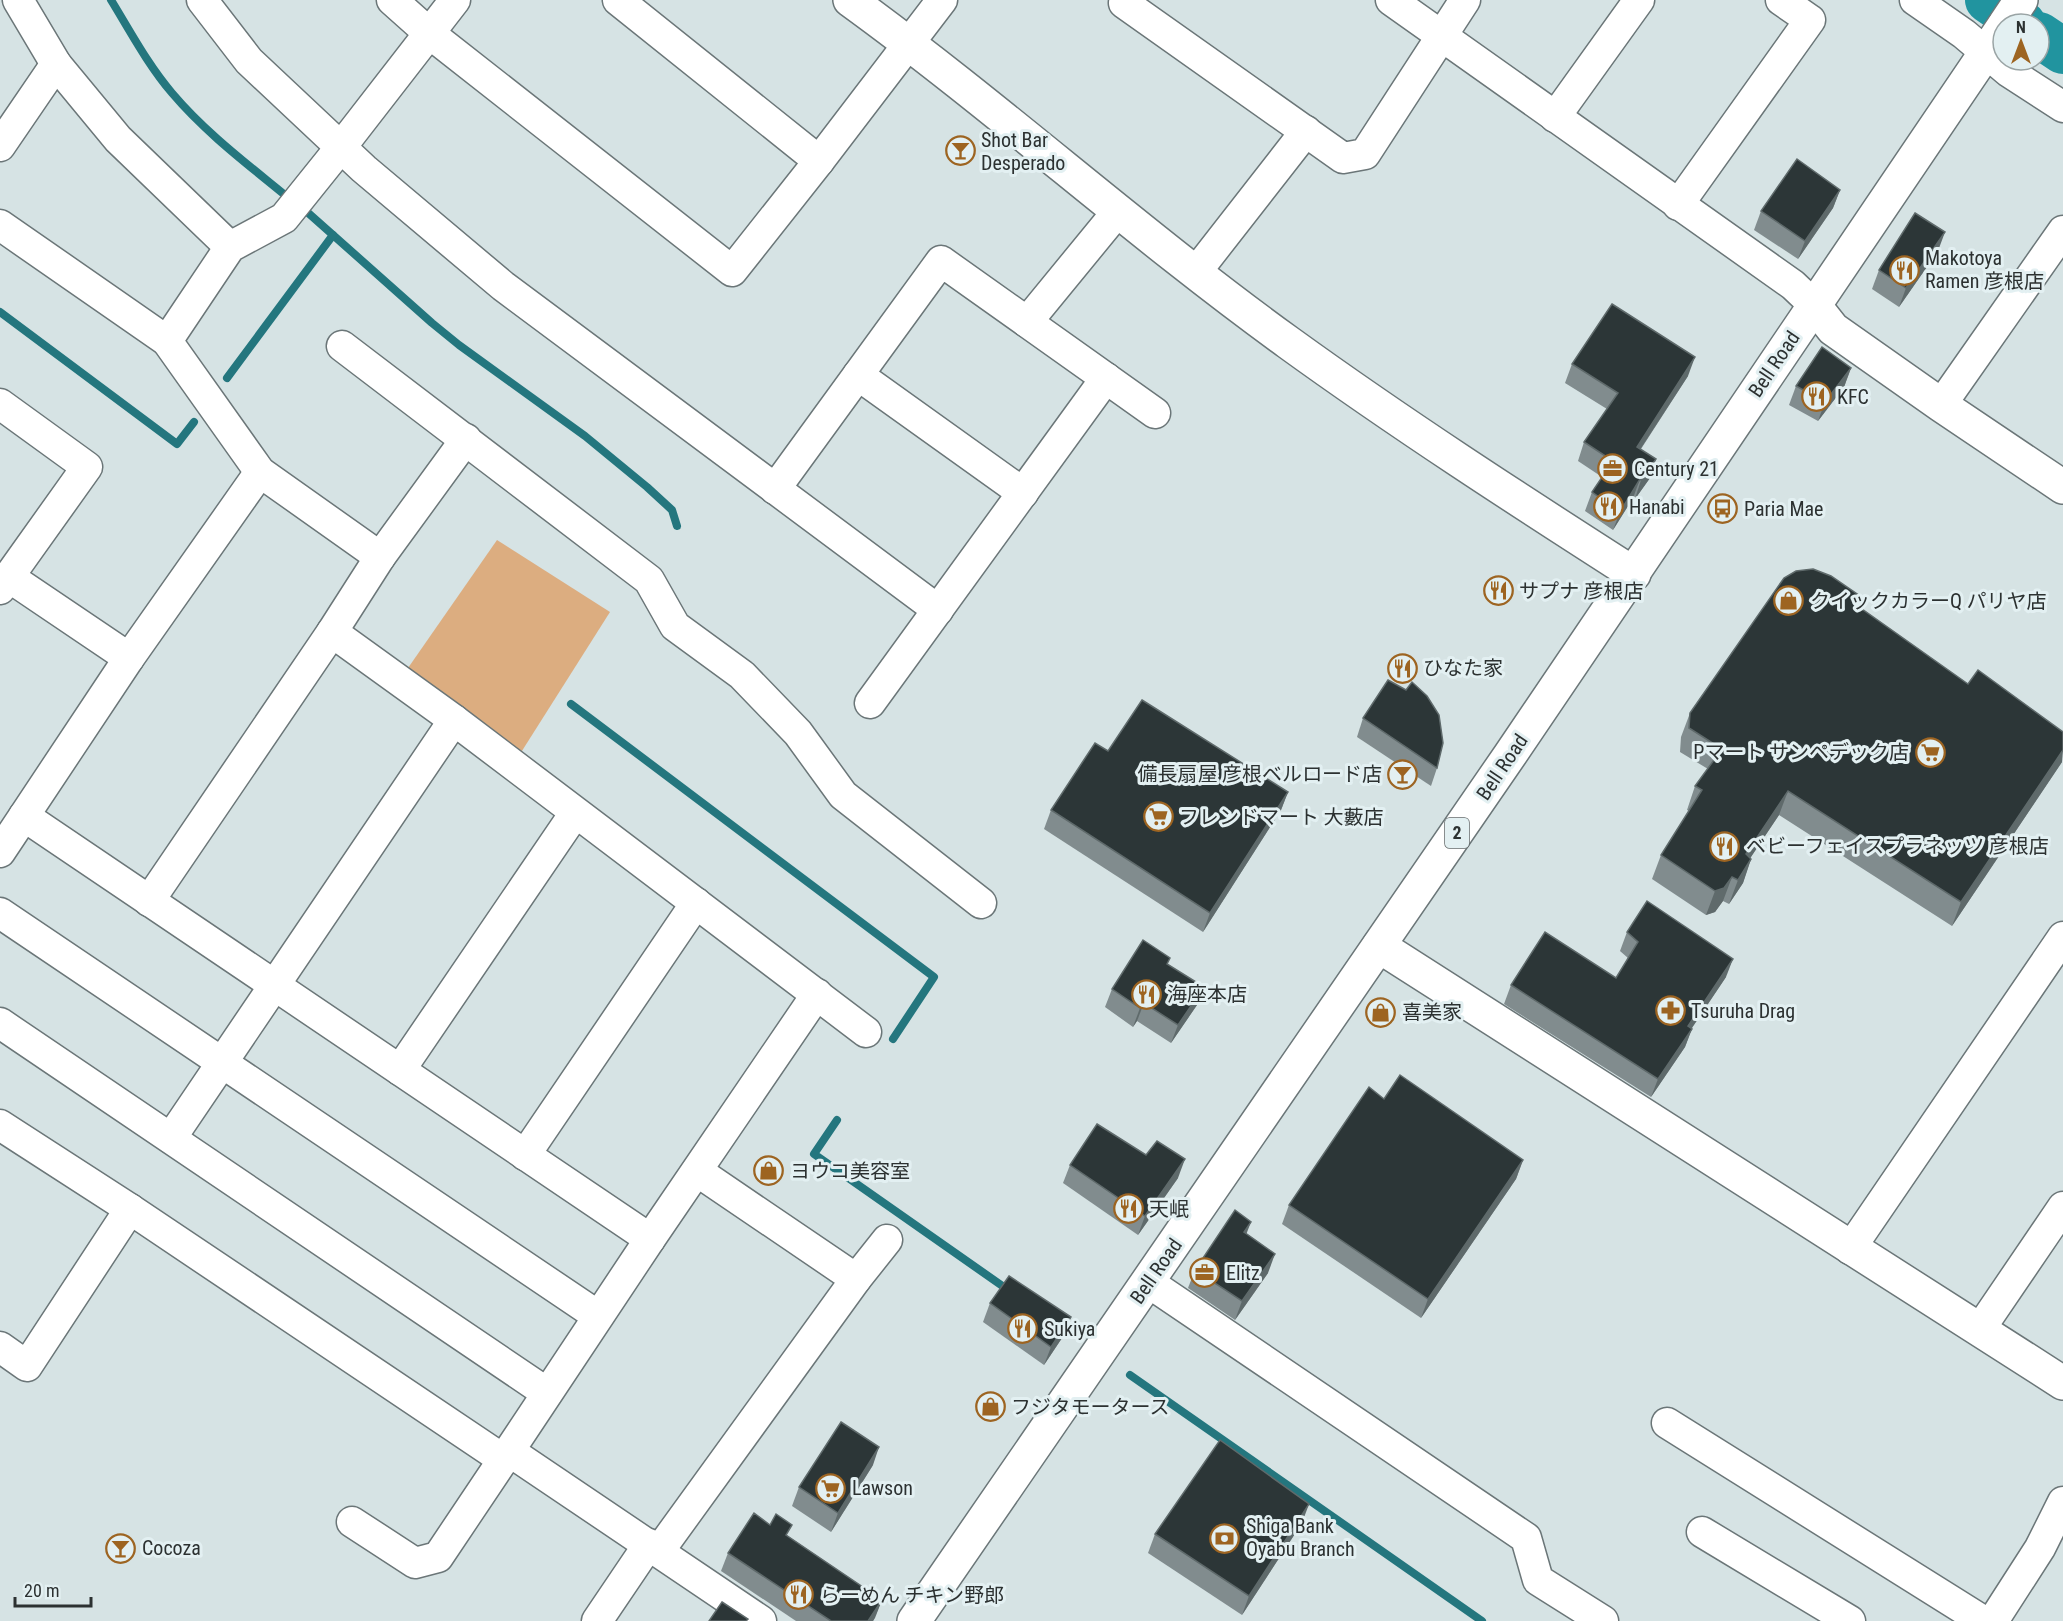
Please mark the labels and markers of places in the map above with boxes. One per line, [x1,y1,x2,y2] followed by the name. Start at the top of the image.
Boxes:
[981,128,1065,175] place label: Shot Bar Desperado
[944,135,976,167] bar icon: Shot Bar Desperado
[1925,246,2044,293] place label: Makotoya Ramen 彦根店
[1888,254,1920,286] restaurant icon: Makotoya Ramen 彦根店
[1800,381,1832,413] restaurant icon: KFC
[1837,385,1869,409] place label: KFC
[1597,453,1629,485] office icon: Century 21
[1634,457,1719,481] place label: Century 21
[1592,491,1624,523] restaurant icon: Hanabi
[1707,493,1739,525] bus stop icon: Paria Mae
[1629,495,1685,519] place label: Hanabi
[1744,497,1823,521] place label: Paria Mae
[1482,575,1514,607] restaurant icon: サプナ 彦根店
[1519,579,1644,603] place label: サプナ 彦根店
[1773,585,1805,617] shop icon: クイックカラーQ パリヤ店
[1810,589,2047,613] place label: クイックカラーQ パリヤ店
[1386,652,1418,684] restaurant icon: ひなた家
[1423,656,1503,680] place label: ひなた家
[1914,736,1946,768] supermarket icon: Pマート サンペデック店
[1693,740,1909,764] place label: Pマート サンペデック店
[1387,758,1419,790] bar icon: 備長扇屋 彦根ベルロード店
[1137,762,1382,786] place label: 備長扇屋 彦根ベルロード店
[1142,801,1174,833] supermarket icon: フレンドマート 大藪店
[1179,805,1384,829] place label: フレンドマート 大藪店
[1709,830,1741,862] restaurant icon: ベビーフェイスプラネッツ 彦根店
[1746,834,2049,858] place label: ベビーフェイスプラネッツ 彦根店
[1130,978,1162,1010] restaurant icon: 海座本店
[1167,982,1247,1006] place label: 海座本店
[1654,995,1686,1027] pharmacy icon: Tsuruha Drag
[1365,996,1397,1028] shop icon: 喜美家
[1691,999,1795,1023] place label: Tsuruha Drag
[1402,1000,1462,1024] place label: 喜美家
[753,1155,785,1187] shop icon: ヨウコ美容室
[790,1159,910,1183] place label: ヨウコ美容室
[1112,1193,1144,1225] restaurant icon: 天岷
[1149,1197,1189,1221] place label: 天岷
[1189,1257,1221,1289] office icon: Elitz
[1226,1261,1260,1285] place label: Elitz
[1007,1313,1039,1345] restaurant icon: Sukiya
[1044,1317,1095,1341] place label: Sukiya
[974,1391,1006,1423] shop icon: フジタモータース
[1011,1395,1170,1419] place label: フジタモータース
[815,1472,847,1504] supermarket icon: Lawson
[852,1476,913,1500] place label: Lawson
[1246,1514,1355,1561] place label: Shiga Bank Oyabu Branch
[1209,1522,1241,1554] bank icon: Shiga Bank Oyabu Branch
[105,1532,137,1564] bar icon: Cocoza
[142,1536,201,1560] place label: Cocoza
[783,1579,815,1611] restaurant icon: らーめん チキン野郎
[820,1583,1004,1607] place label: らーめん チキン野郎

